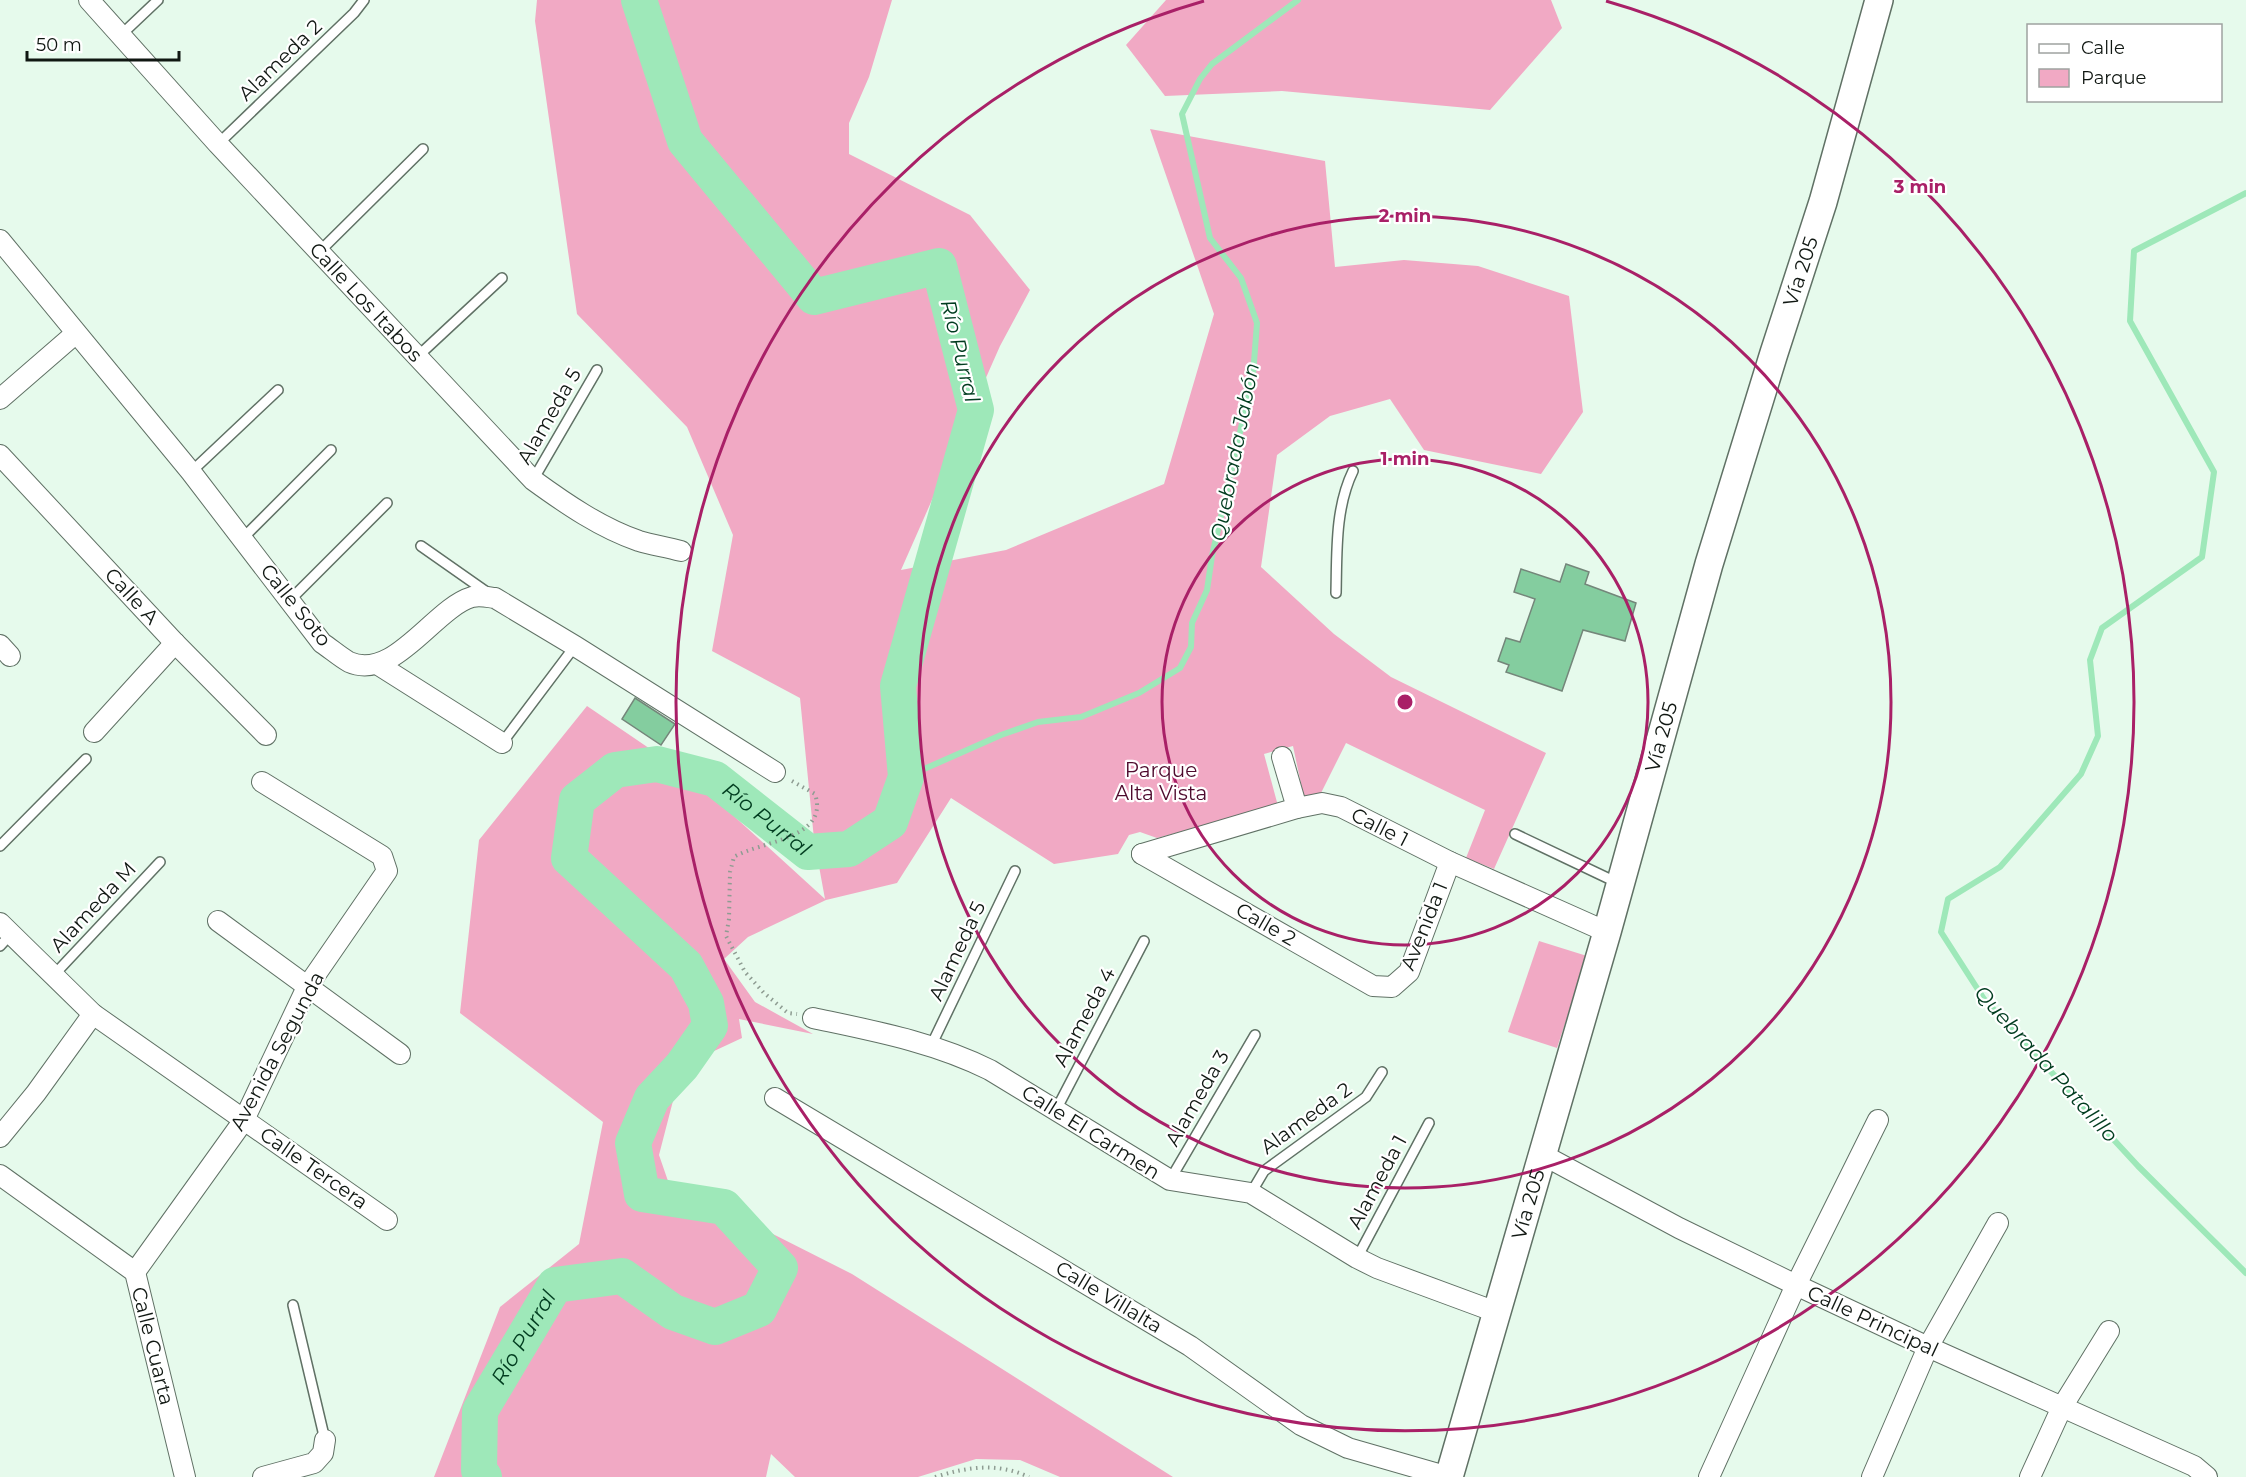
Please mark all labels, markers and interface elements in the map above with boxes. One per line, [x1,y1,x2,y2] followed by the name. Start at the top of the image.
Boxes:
[233,14,327,106] street label: Alameda 2
[27,24,178,62] scale bar
[2027,24,2222,102] legend
[36,34,82,56] text: 50 m
[2081,37,2125,59] text: Calle
[2081,67,2147,89] text: Parque
[1893,176,1946,198] text: 3 min
[1379,205,1431,227] text: 2 min
[1778,233,1823,309] street label: Vía 205
[305,237,428,367] street label: Calle Los Itabos
[936,297,985,405] water label: Río Purral
[1205,361,1264,543] water label: Quebrada Jabón
[512,364,586,468] street label: Alameda 5
[1381,448,1429,470] text: 1 min
[256,559,336,651] street label: Calle Soto
[100,563,164,630] street label: Calle A
[1395,692,1415,712] centre of rings
[1640,699,1682,775] street label: Vía 205
[1115,758,1207,805] park label: Parque Alta Vista
[718,777,816,861] water label: Río Purral
[1347,802,1413,852] street label: Calle 1
[45,857,141,957] street label: Alameda M
[1395,878,1453,974] street label: Avenida 1
[1232,897,1300,951] street label: Calle 2
[924,898,990,1004] street label: Alameda 5
[1048,963,1120,1071] street label: Alameda 4
[225,968,329,1134] street label: Avenida Segunda
[1969,980,2123,1147] water label: Quebrada Patalillo
[1160,1046,1234,1150] street label: Alameda 3
[1256,1077,1356,1159] street label: Alameda 2
[1017,1080,1165,1184] street label: Calle El Carmen
[255,1122,373,1214] street label: Calle Tercera
[1342,1131,1412,1233] street label: Alameda 1
[1507,1166,1550,1242] street label: Vía 205
[1051,1256,1167,1338] street label: Calle Villalta
[1804,1280,1942,1362] street label: Calle Principal
[127,1284,179,1408] street label: Calle Cuarta
[486,1286,561,1389] water label: Río Purral

